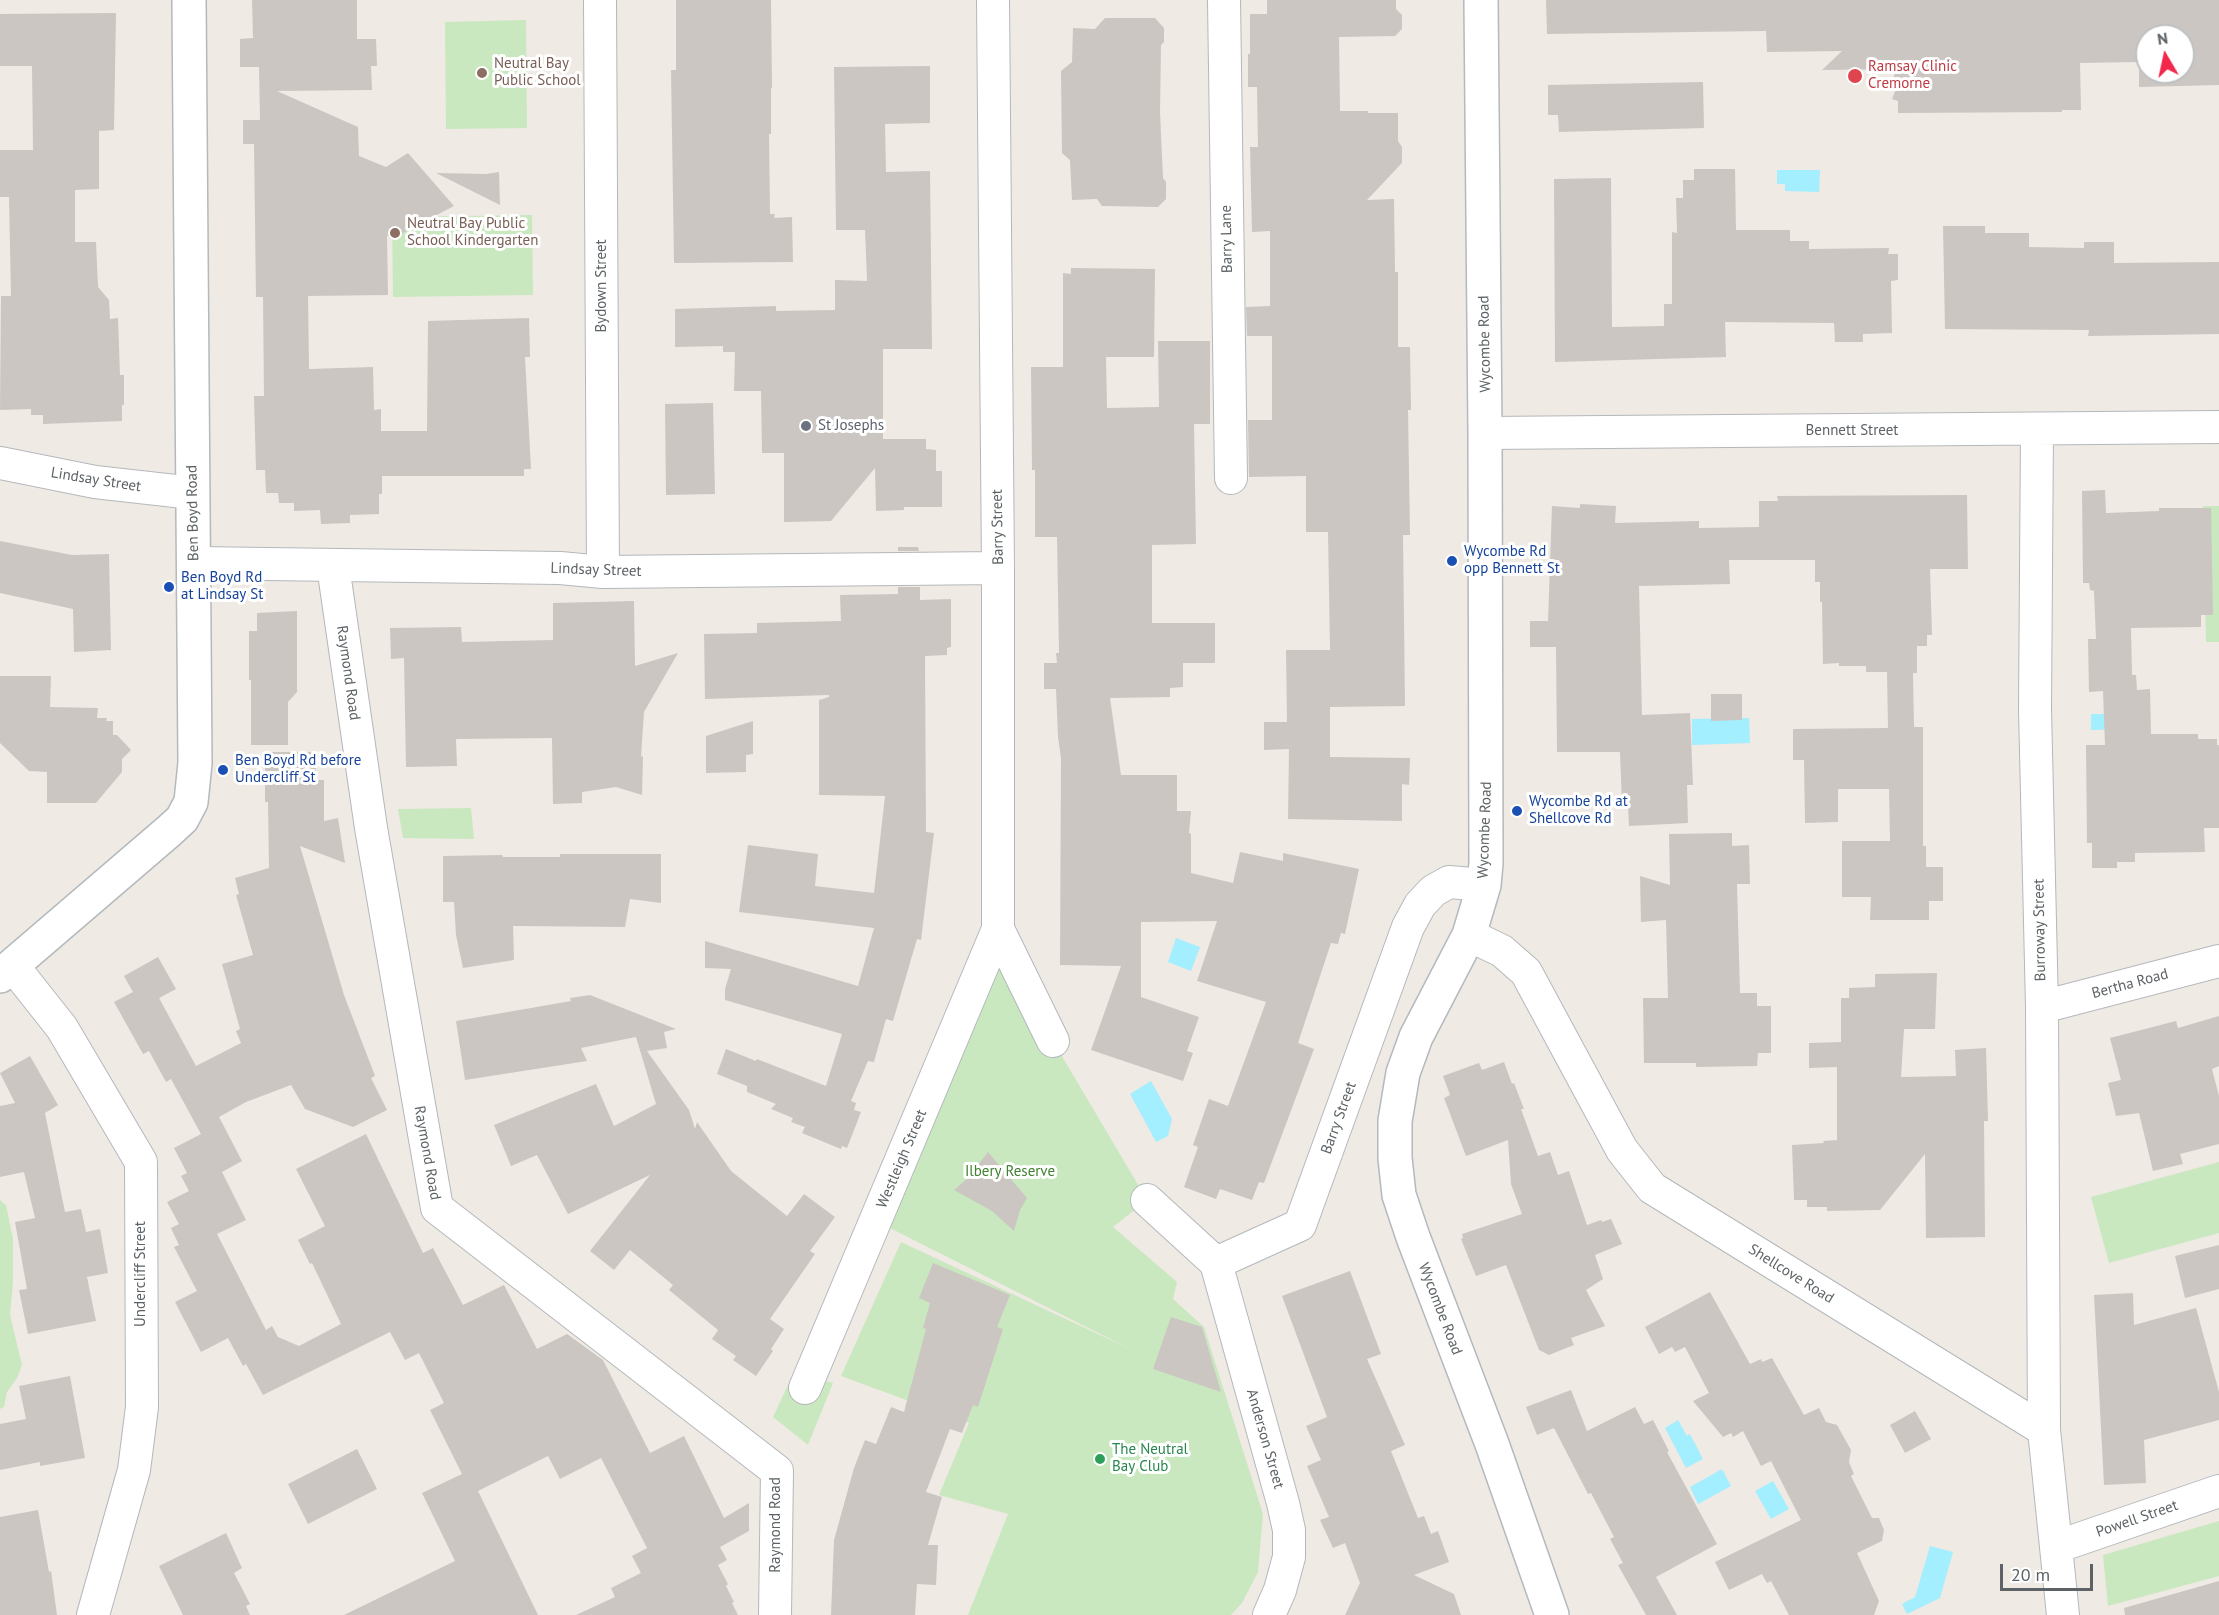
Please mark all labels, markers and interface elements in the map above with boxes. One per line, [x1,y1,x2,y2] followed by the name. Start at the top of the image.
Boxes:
[2135,24,2195,84] north arrow
[2156,27,2169,49] text: N
[494,55,581,90] place label: Neutral Bay Public School
[1868,58,1957,93] place label: Ramsay Clinic Cremorne
[475,66,489,80] marker: Neutral Bay Public School
[1846,67,1864,85] marker: Ramsay Clinic Cremorne
[1217,205,1237,273] street label: Barry Lane
[407,215,538,250] place label: Neutral Bay Public School Kindergarten
[388,226,402,240] marker: Neutral Bay Public School Kindergarten
[593,239,611,333] street label: Bydown Street
[1475,295,1495,393] street label: Wycombe Road
[818,417,884,435] place label: St Josephs
[799,419,813,433] marker: St Josephs
[1806,422,1898,440] street label: Bennett Street
[50,464,142,496] street label: Lindsay Street
[183,465,203,561] street label: Ben Boyd Road
[988,489,1008,565] street label: Barry Street
[1464,543,1560,578] place label: Wycombe Rd opp Bennett St
[1445,554,1459,568] marker: Wycombe Rd opp Bennett St
[550,559,642,581] street label: Lindsay Street
[181,569,263,604] place label: Ben Boyd Rd at Lindsay St
[162,580,176,594] marker: Ben Boyd Rd at Lindsay St
[332,624,364,722] street label: Raymond Road
[235,752,361,787] place label: Ben Boyd Rd before Undercliff St
[216,763,230,777] marker: Ben Boyd Rd before Undercliff St
[1474,781,1496,879] street label: Wycombe Road
[1529,793,1628,828] place label: Wycombe Rd at Shellcove Rd
[1510,804,1524,818] marker: Wycombe Rd at Shellcove Rd
[2030,879,2050,981] street label: Burroway Street
[2090,965,2170,1003] street label: Bertha Road
[1318,1079,1360,1157] street label: Barry Street
[410,1104,444,1202] street label: Raymond Road
[873,1107,931,1211] street label: Westleigh Street
[965,1163,1055,1181] park label: Ilbery Reserve
[132,1221,150,1327] street label: Undercliff Street
[1745,1241,1837,1307] street label: Shellcove Road
[1414,1260,1466,1358] street label: Wycombe Road
[1242,1387,1288,1491] street label: Anderson Street
[1112,1441,1188,1476] place label: The Neutral Bay Club
[1093,1452,1107,1466] marker: The Neutral Bay Club
[767,1477,785,1573] street label: Raymond Road
[2094,1497,2180,1541] street label: Powell Street
[2003,1552,2096,1590] scale bar
[2011,1563,2050,1586] text: 20 m

